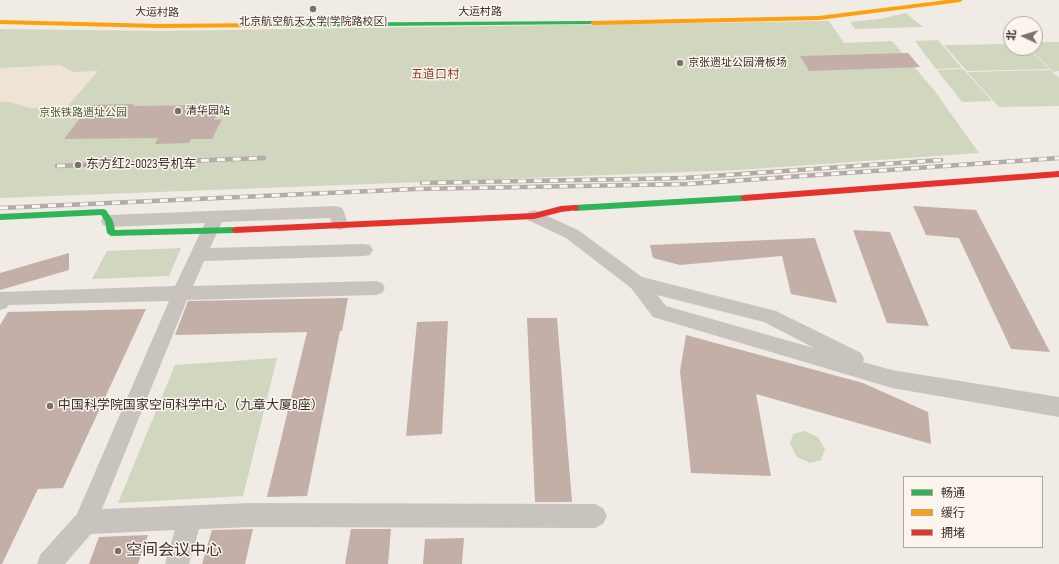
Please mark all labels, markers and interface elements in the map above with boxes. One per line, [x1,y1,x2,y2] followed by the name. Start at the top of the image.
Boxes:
[308,4,318,14] marker: 北京航空航天大学(学院路校区)
[458,5,502,19] street label: 大运村路
[135,6,179,20] street label: 大运村路
[239,15,387,29] place label: 北京航空航天大学(学院路校区)
[1003,16,1043,56] north arrow
[1005,29,1018,41] text: 北
[688,56,787,70] place label: 京张遗址公园滑板场
[675,58,685,68] marker: 京张遗址公园滑板场
[411,68,459,82] district label: 五道口村
[186,104,230,118] place label: 清华园站
[39,106,127,120] park label: 京张铁路遗址公园
[173,106,183,116] marker: 清华园站
[86,157,197,173] place label: 东方红2-0023号机车
[73,160,83,170] marker: 东方红2-0023号机车
[58,398,324,414] place label: 中国科学院国家空间科学中心（九章大厦B座）
[45,401,55,411] marker: 中国科学院国家空间科学中心（九章大厦B座）
[903,476,1043,548] legend
[941,486,965,501] text: 畅通
[941,506,965,521] text: 缓行
[941,526,965,541] text: 拥堵
[126,541,222,561] place label: 空间会议中心
[113,546,123,556] marker: 空间会议中心

